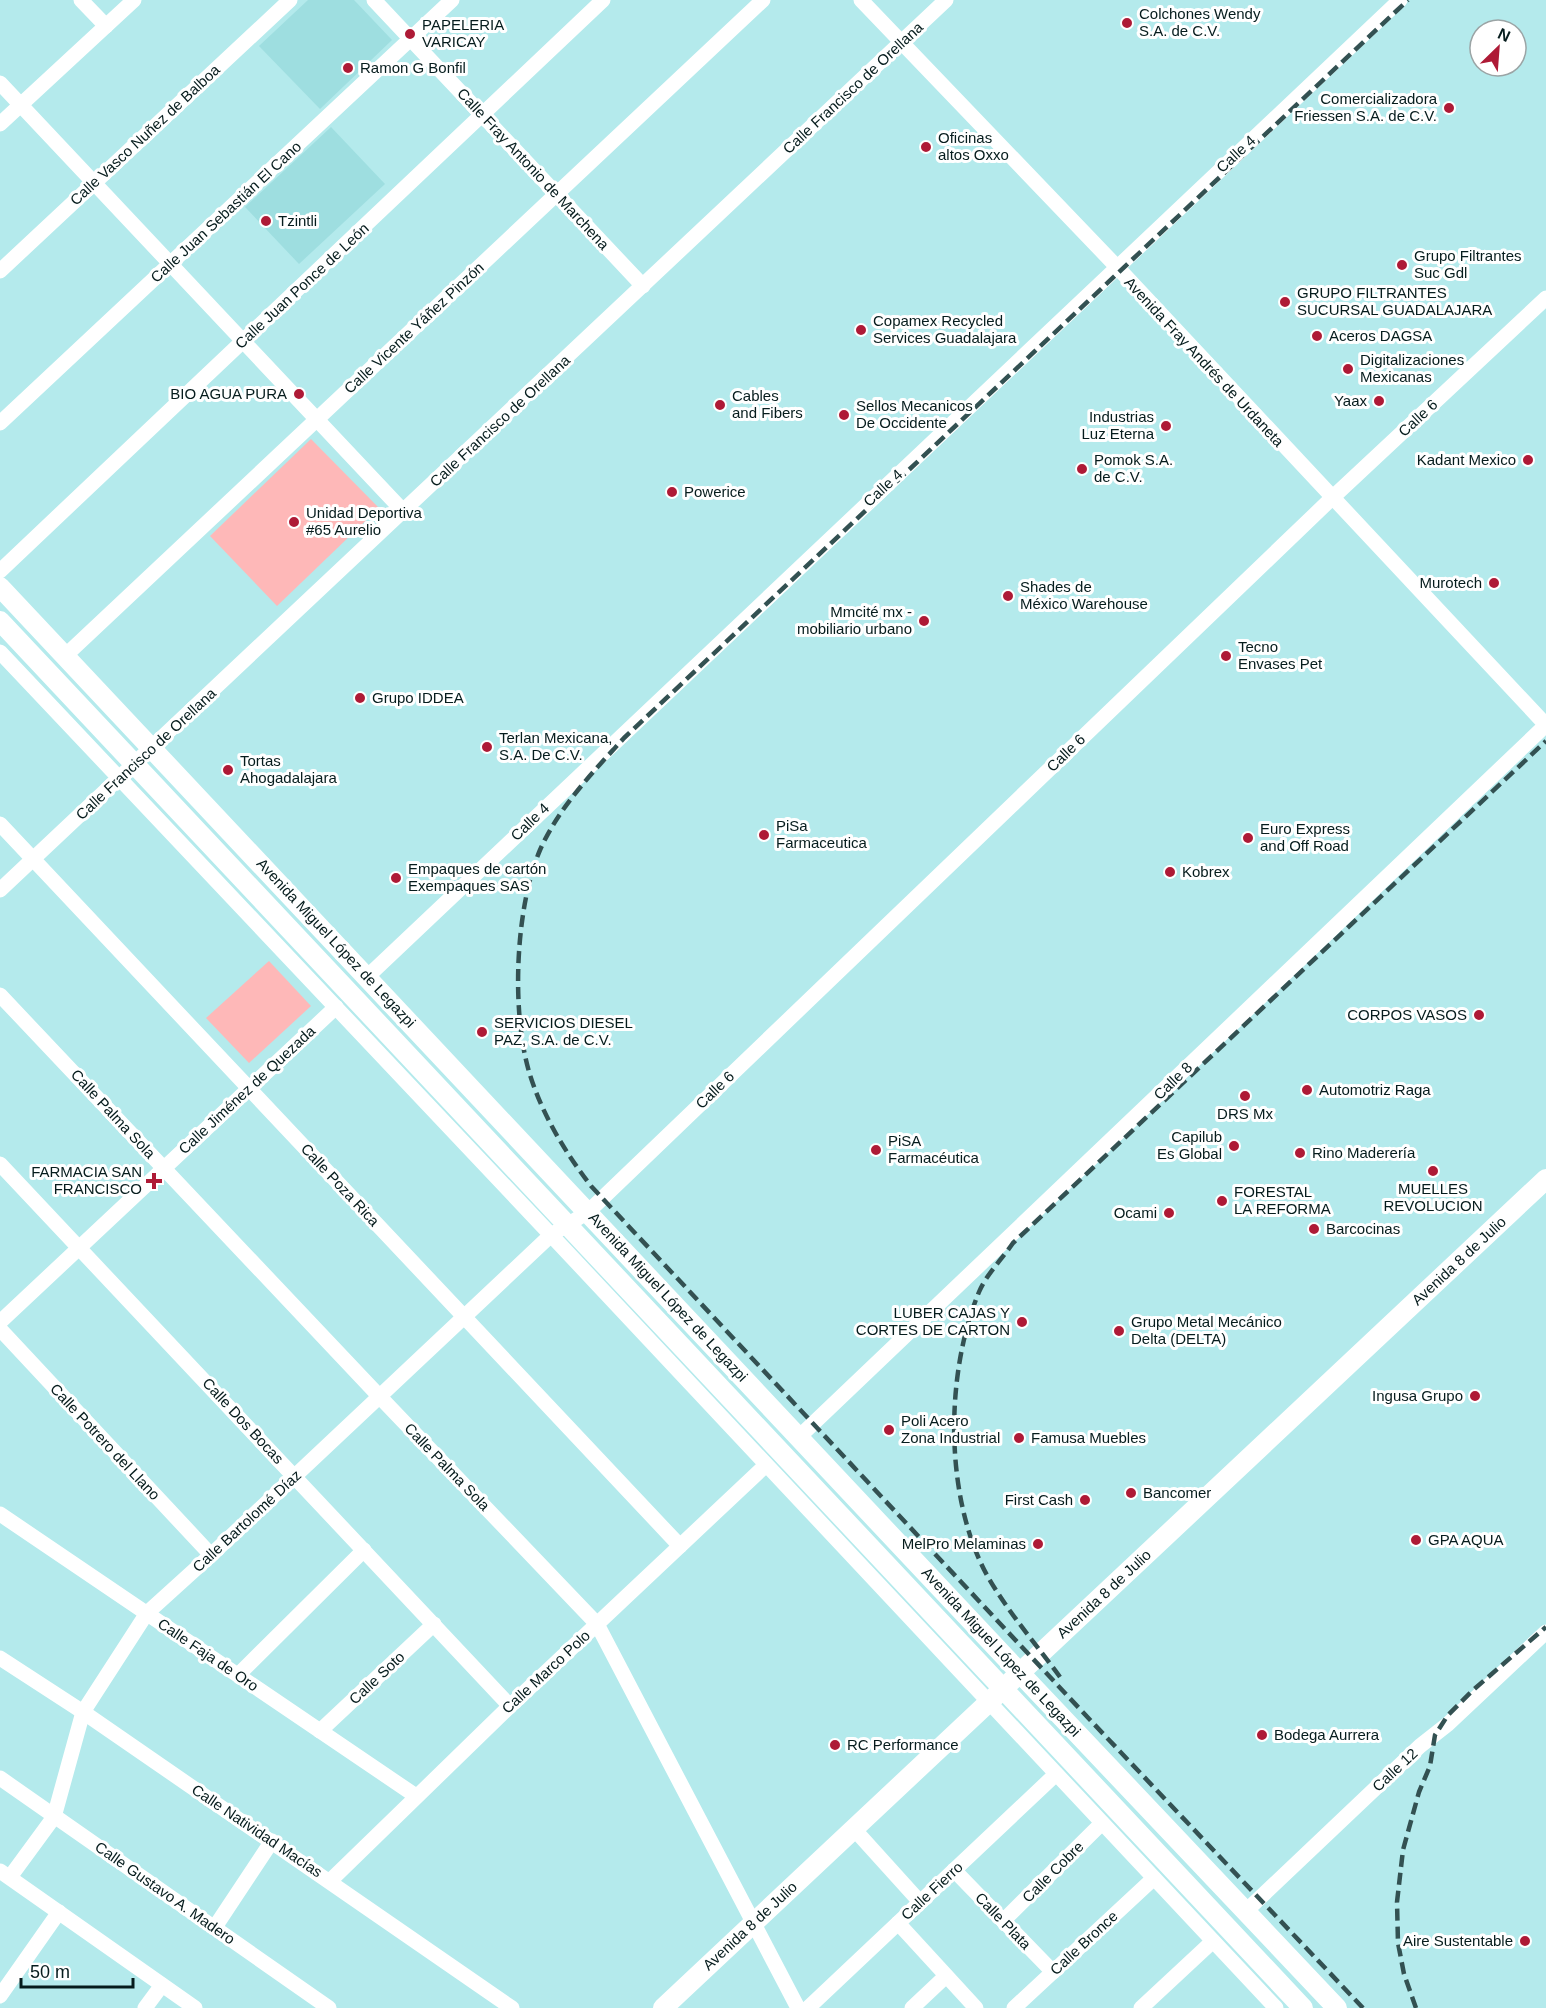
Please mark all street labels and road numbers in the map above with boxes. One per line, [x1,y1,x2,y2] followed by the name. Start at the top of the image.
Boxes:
[779,18,927,157] street label: Calle Francisco de Orellana
[66,60,223,208] street label: Calle Vasco Nuñez de Balboa
[454,84,613,253] street label: Calle Fray Antonio de Marchena
[1213,131,1259,176] street label: Calle 4
[147,137,304,286] street label: Calle Juan Sebastián El Cano
[232,219,372,352] street label: Calle Juan Ponce de León
[340,258,487,397] street label: Calle Vicente Yáñez Pinzón
[1121,273,1288,450] street label: Avenida Fray Andrés de Urdaneta
[426,351,574,490] street label: Calle Francisco de Orellana
[1395,395,1441,440] street label: Calle 6
[860,465,906,510] street label: Calle 4
[72,684,220,823] street label: Calle Francisco de Orellana
[1043,730,1088,775] street label: Calle 6
[507,799,552,844] street label: Calle 4
[253,855,419,1031] street label: Avenida Miguel López de Legazpi
[175,1022,319,1157] street label: Calle Jiménez de Quezada
[1150,1058,1195,1103] street label: Calle 8
[68,1066,159,1162] street label: Calle Palma Sola
[692,1067,737,1112] street label: Calle 6
[298,1140,383,1230] street label: Calle Poza Rica
[585,1209,751,1385] street label: Avenida Miguel López de Legazpi
[1408,1213,1509,1309] street label: Avenida 8 de Julio
[199,1374,287,1467] street label: Calle Dos Bocas
[47,1380,164,1503] street label: Calle Potrero del Llano
[401,1419,494,1514] street label: Calle Palma Sola
[189,1466,304,1575] street label: Calle Bartolomé Díaz
[1053,1546,1154,1642] street label: Avenida 8 de Julio
[918,1564,1084,1740] street label: Avenida Miguel López de Legazpi
[155,1615,262,1695] street label: Calle Faja de Oro
[498,1626,593,1717] street label: Calle Marco Polo
[346,1648,408,1707] street label: Calle Soto
[1369,1745,1421,1795] street label: Calle 12
[189,1781,326,1881] street label: Calle Natividad Macías
[92,1838,238,1947] street label: Calle Gustavo A. Madero
[1019,1838,1087,1906] street label: Calle Cobre
[898,1858,966,1923] street label: Calle Fierro
[699,1878,800,1974] street label: Avenida 8 de Julio
[972,1889,1035,1953] street label: Calle Plata
[1046,1907,1121,1978] street label: Calle Bronce

